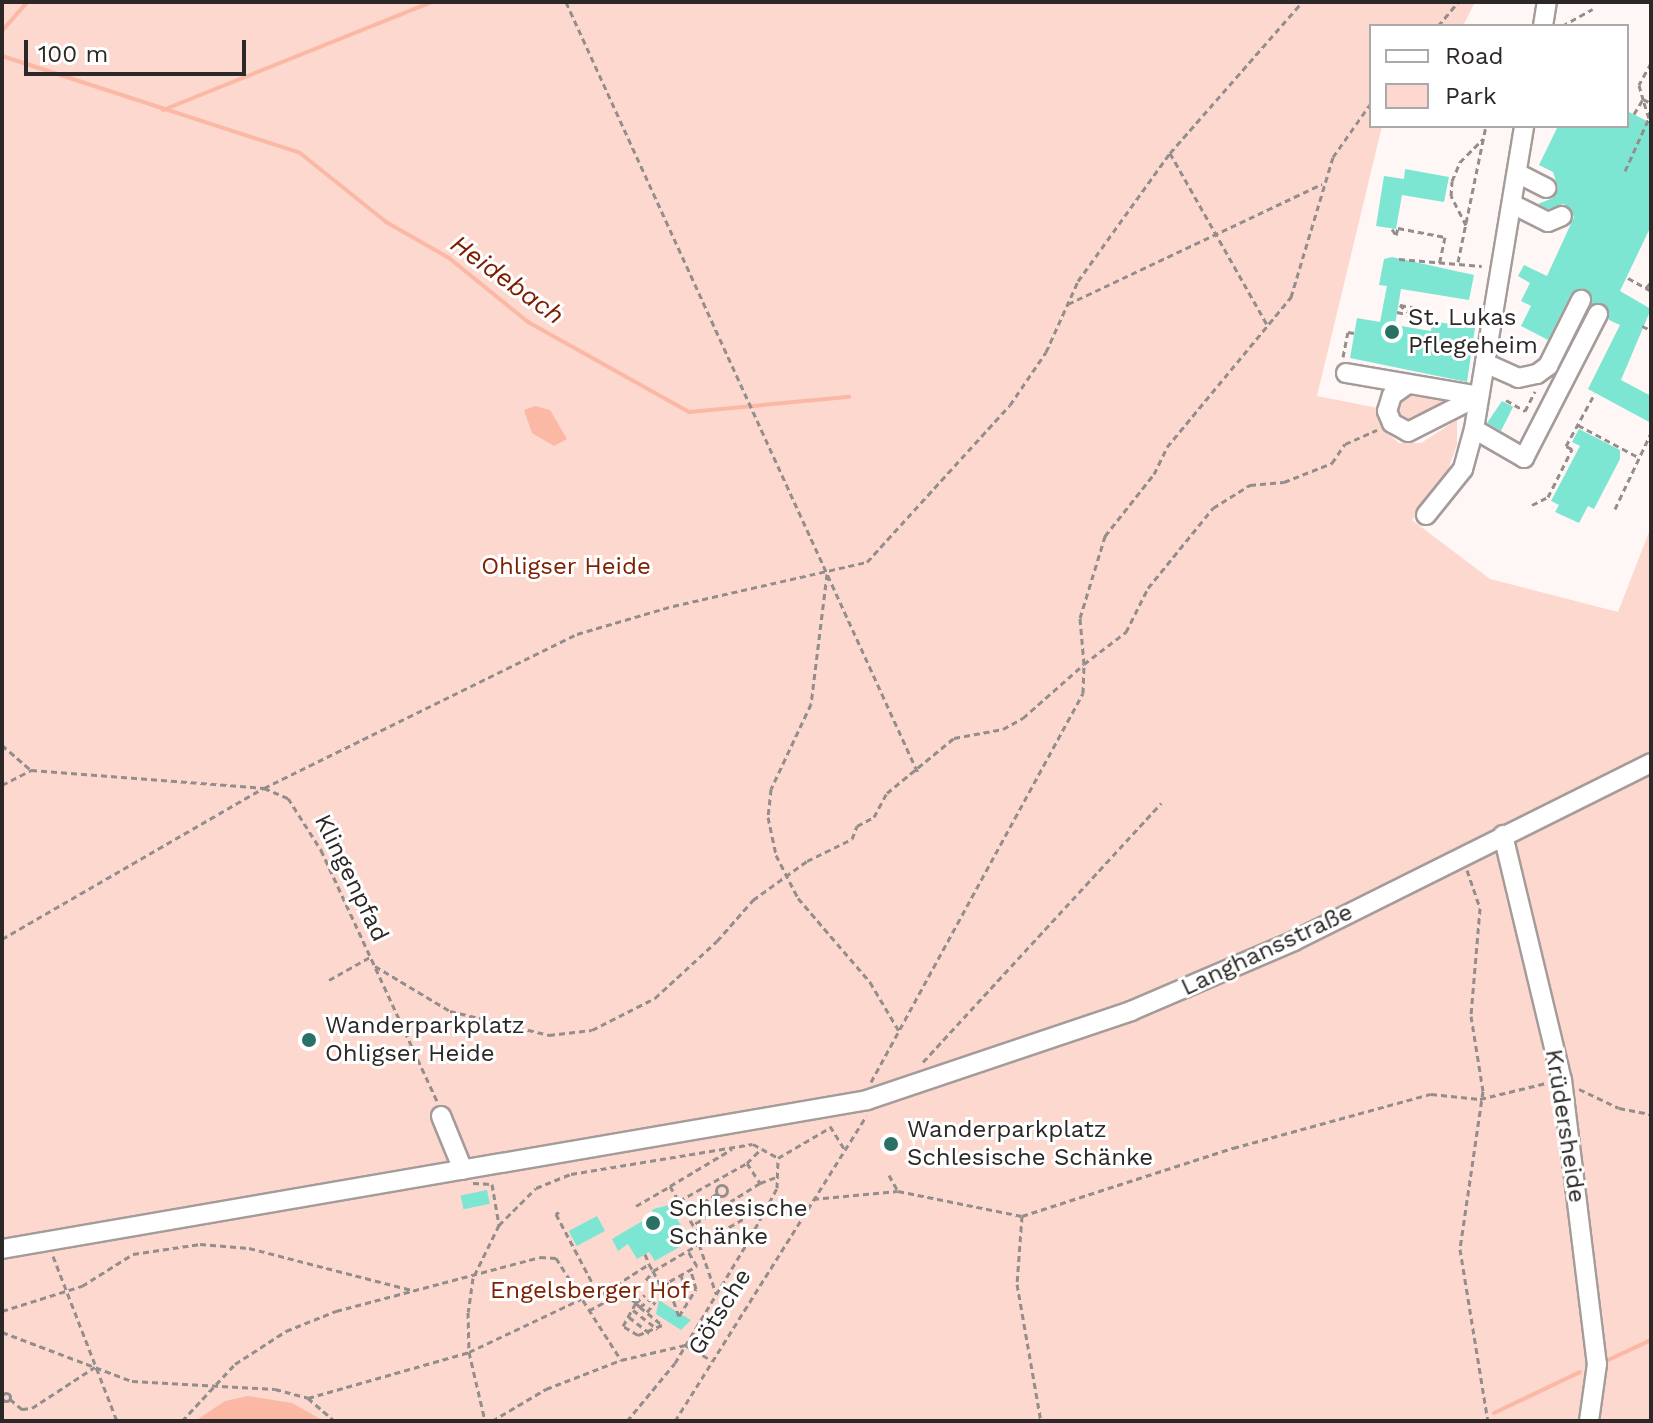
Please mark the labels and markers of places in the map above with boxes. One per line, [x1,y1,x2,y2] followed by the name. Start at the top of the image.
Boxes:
[1408,304,1538,360] place label: St. Lukas Pflegeheim
[1383,323,1401,341] marker: St. Lukas Pflegeheim
[325,1012,525,1068] place label: Wanderparkplatz Ohligser Heide
[300,1031,318,1049] marker: Wanderparkplatz Ohligser Heide
[907,1116,1153,1172] place label: Wanderparkplatz Schlesische Schänke
[882,1135,900,1153] marker: Wanderparkplatz Schlesische Schänke
[669,1195,808,1251] place label: Schlesische Schänke
[644,1214,662,1232] marker: Schlesische Schänke

